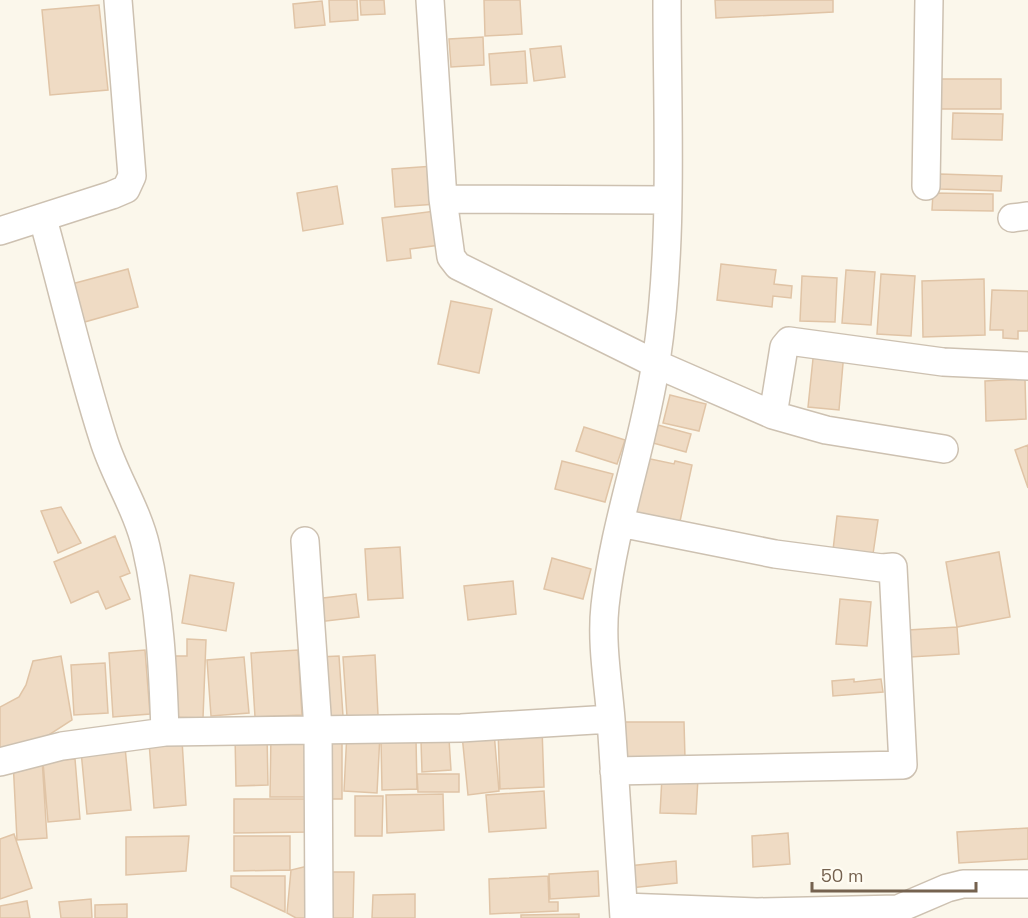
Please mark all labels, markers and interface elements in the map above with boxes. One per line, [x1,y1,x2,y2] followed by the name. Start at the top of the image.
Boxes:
[812,855,976,893] scale bar
[821,864,863,887] text: 50 m

